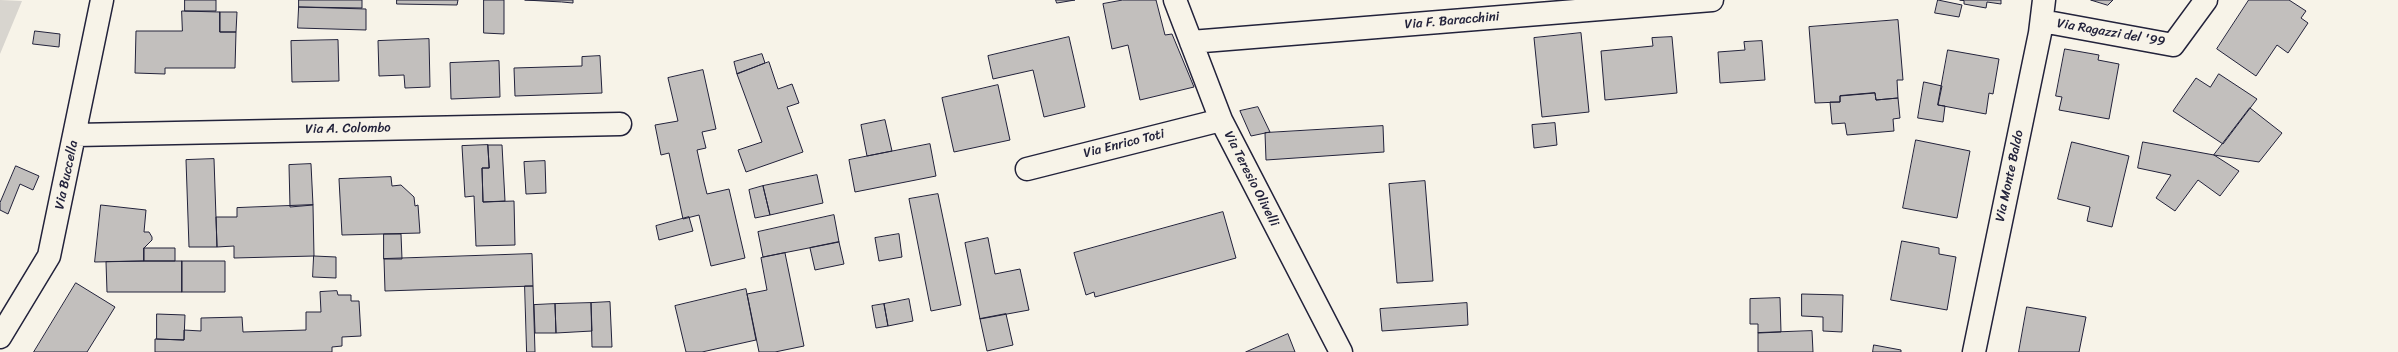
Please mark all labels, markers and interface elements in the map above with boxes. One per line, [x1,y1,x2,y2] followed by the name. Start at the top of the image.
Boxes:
[1404,9,1500,33] street label: Via F. Baracchini
[2056,16,2166,50] street label: Via Ragazzi del '99
[305,120,391,138] street label: Via A. Colombo
[1082,126,1166,162] street label: Via Enrico Toti
[1220,129,1282,229] street label: Via Teresio Olivelli
[1993,129,2027,223] street label: Via Monte Baldo
[52,139,82,211] street label: Via Buccella

